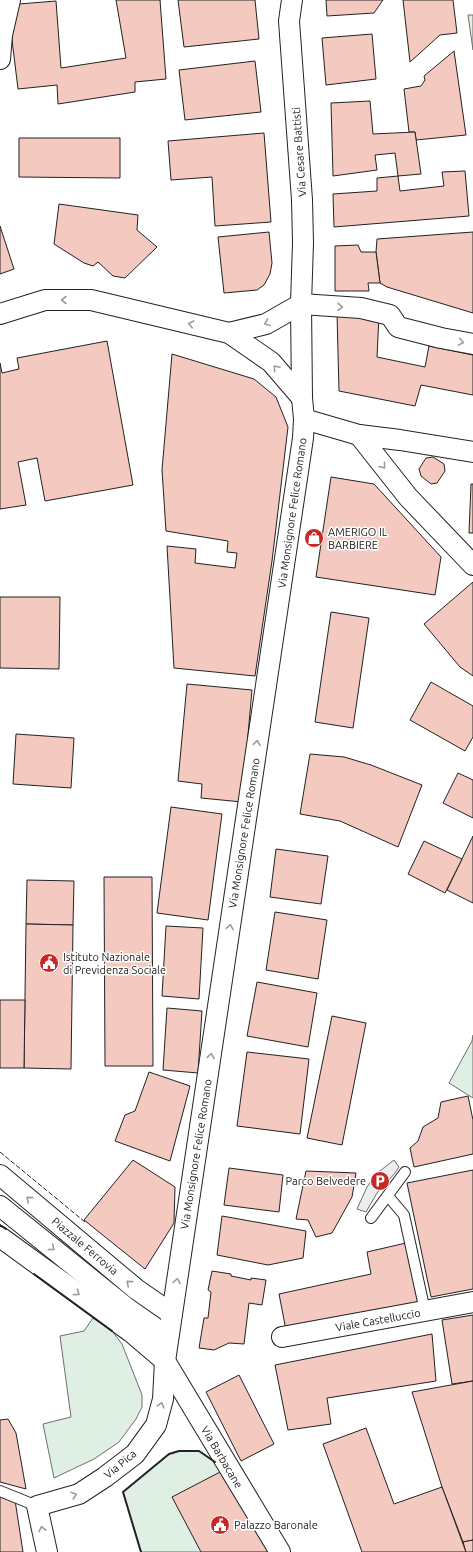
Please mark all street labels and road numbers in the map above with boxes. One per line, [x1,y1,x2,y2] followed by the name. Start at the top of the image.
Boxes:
[290,107,308,197] street label: Via Cesare Battisti
[275,437,309,589] street label: Via Monsignore Felice Romano
[226,757,262,909] street label: Via Monsignore Felice Romano
[178,1078,214,1230] street label: Via Monsignore Felice Romano
[50,1215,120,1277] street label: Piazzale Ferrovia
[335,1307,421,1333] street label: Viale Castelluccio
[199,1424,245,1490] street label: Via Barbacane
[102,1447,138,1481] street label: Via Pica

